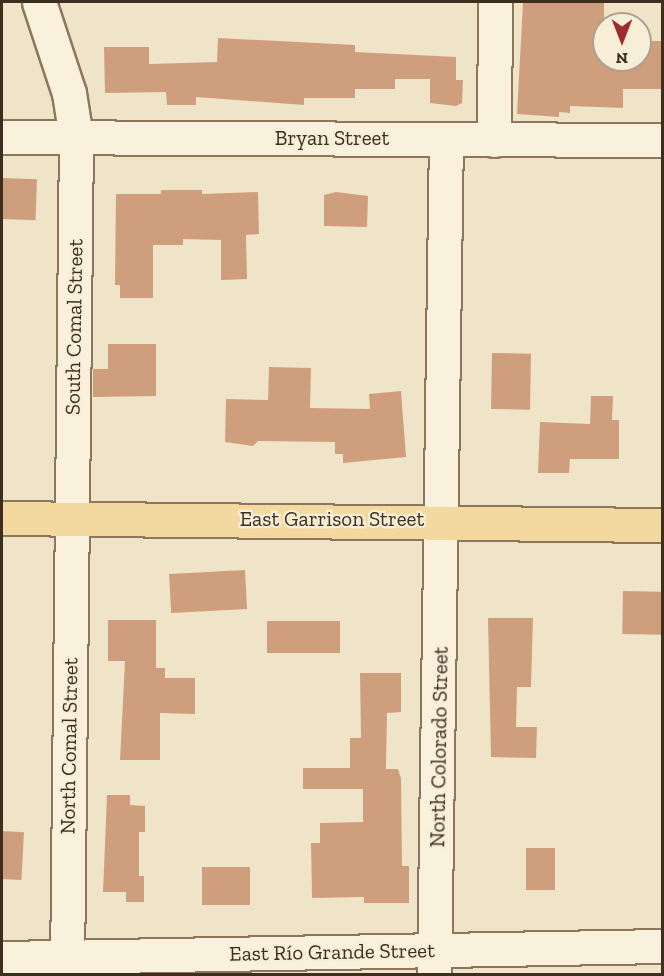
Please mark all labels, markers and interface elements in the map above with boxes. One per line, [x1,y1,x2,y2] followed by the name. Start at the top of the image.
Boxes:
[592,12,652,72] north arrow
[616,49,628,68] text: N
[275,125,389,151] street label: Bryan Street
[60,239,88,415] street label: South Comal Street
[240,506,424,532] street label: East Garrison Street
[425,646,453,848] street label: North Colorado Street
[55,657,83,835] street label: North Comal Street
[229,938,435,966] street label: East Río Grande Street

